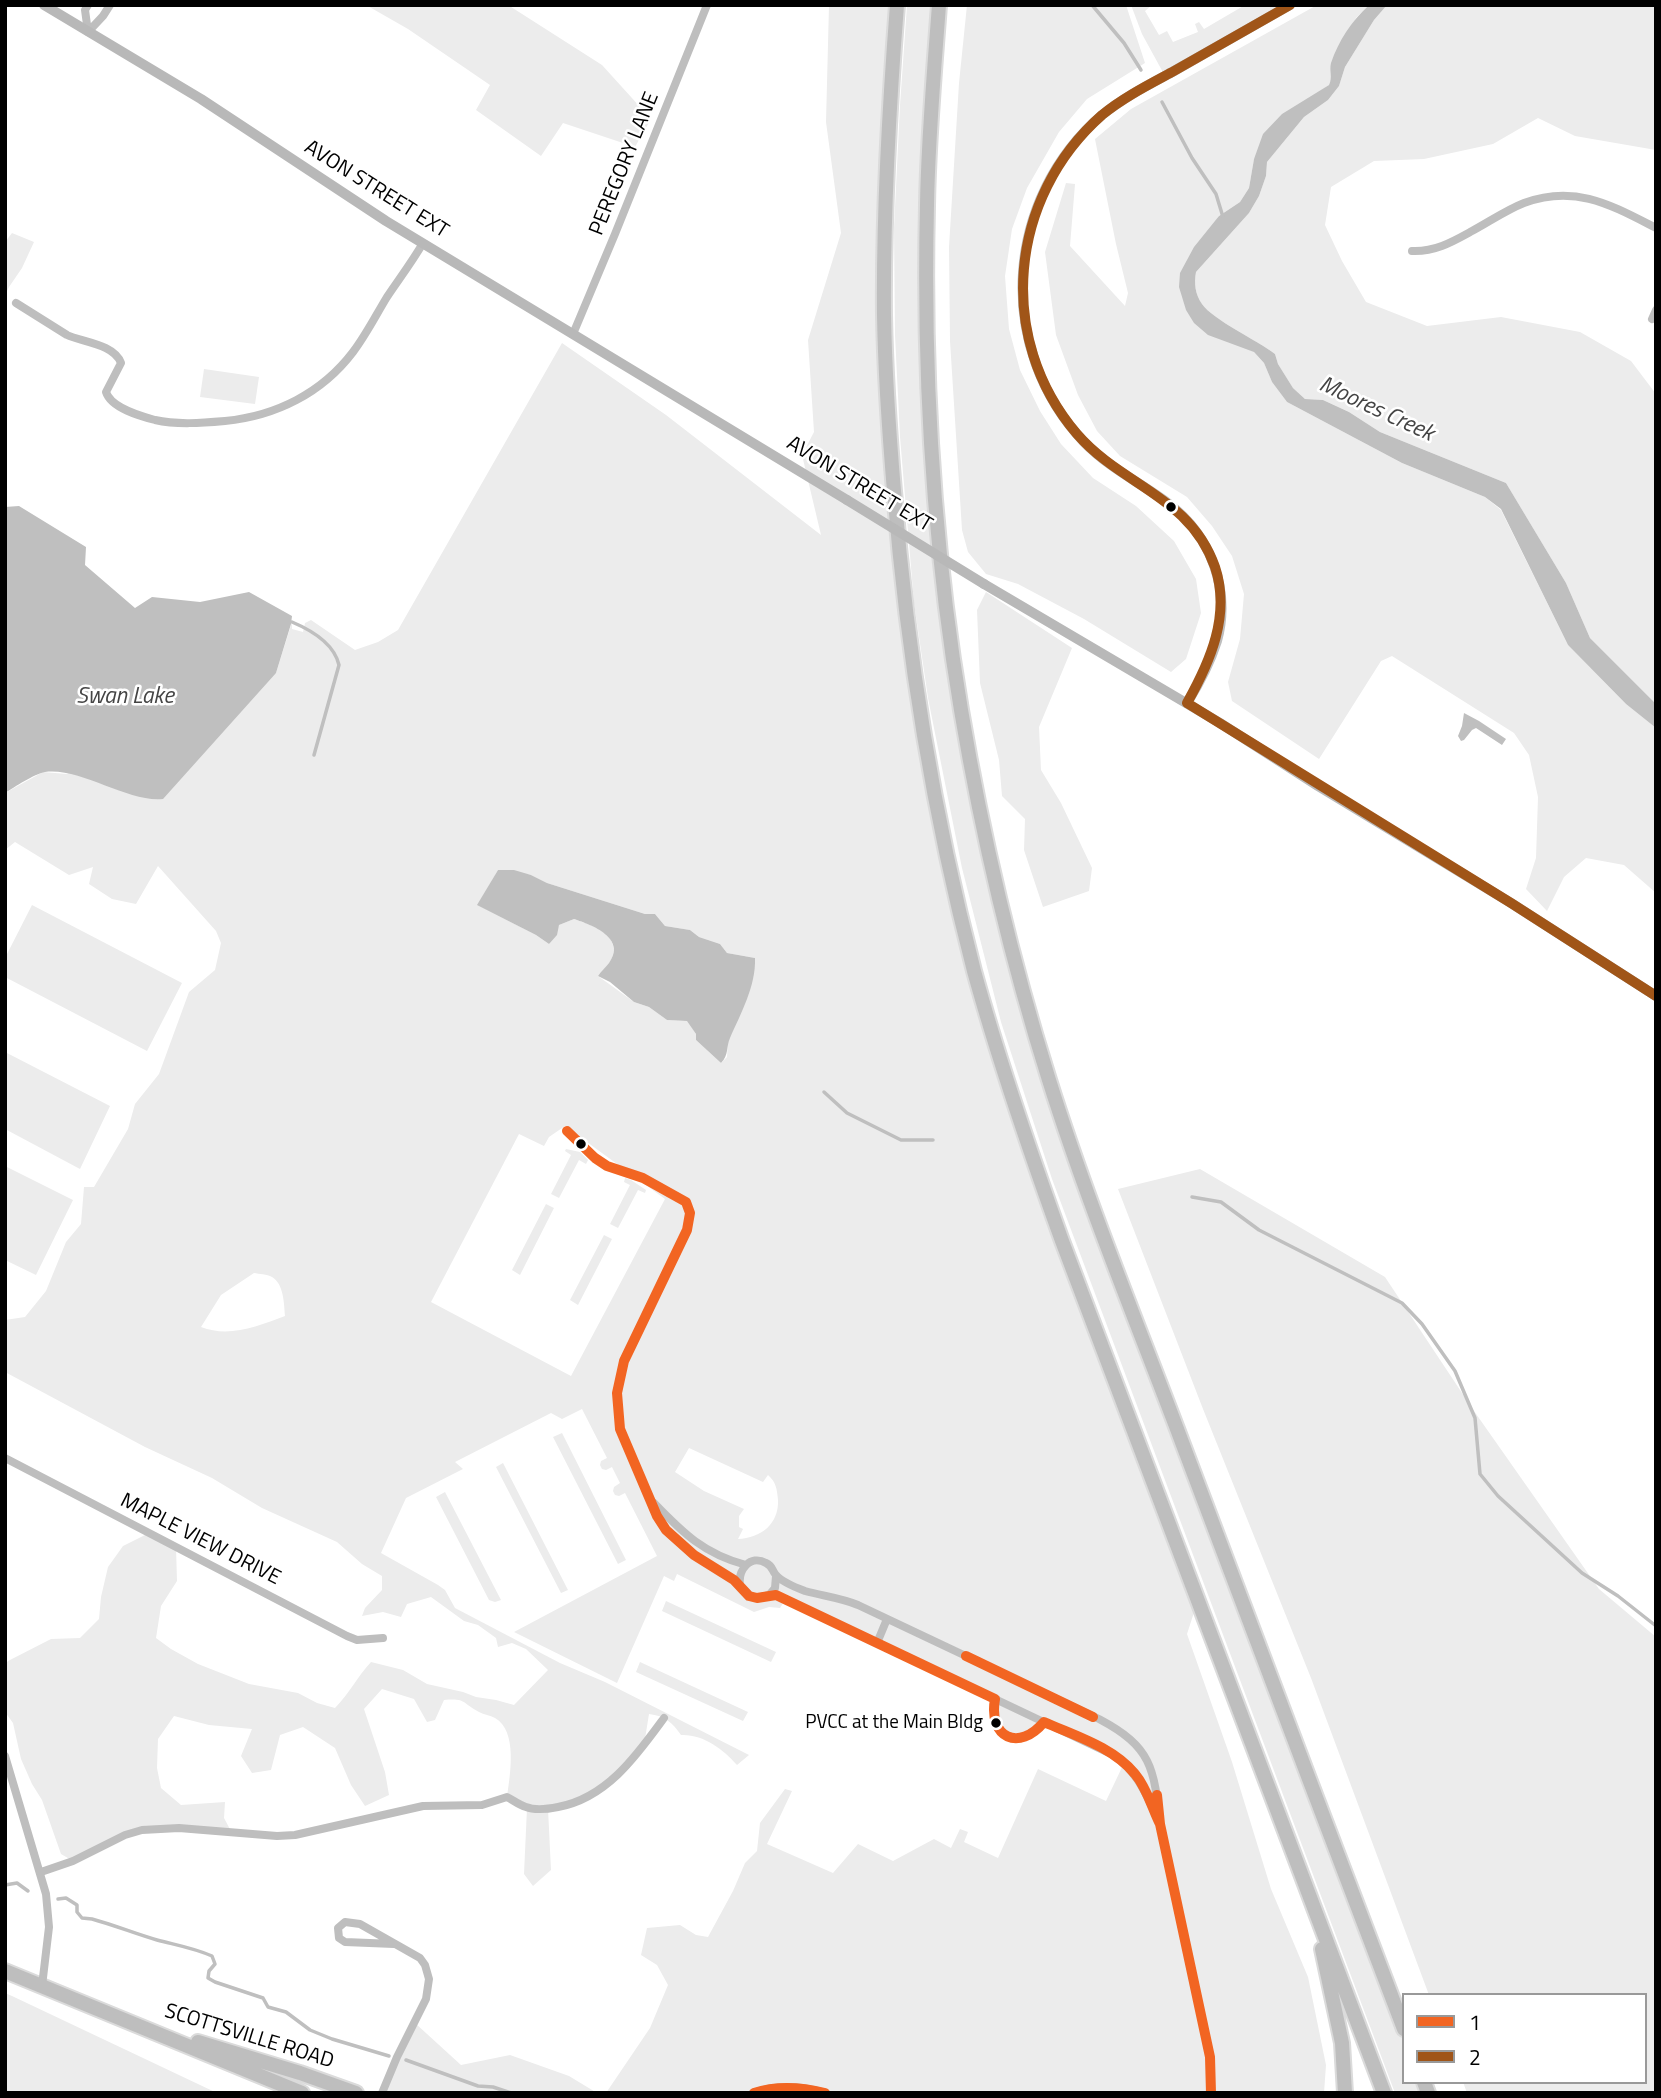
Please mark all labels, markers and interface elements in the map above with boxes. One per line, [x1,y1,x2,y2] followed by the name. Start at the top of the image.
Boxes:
[585,89,665,239] street label: PEREGORY LANE
[299,136,453,244] street label: AVON STREET EXT
[1314,371,1438,449] water label: Moores Creek
[782,432,936,538] street label: AVON STREET EXT
[1164,500,1178,514] unlabelled marker
[76,683,174,711] water label: Swan Lake
[574,1137,588,1151] unlabelled marker
[116,1489,284,1591] street label: MAPLE VIEW DRIVE
[805,1712,983,1734] place label: PVCC at the Main Bldg
[989,1716,1003,1730] marker: PVCC at the Main Bldg
[1402,1993,1647,2084] legend
[161,1999,337,2075] street label: SCOTTSVILLE ROAD
[1469,2006,1481,2038] text: 1
[1469,2041,1481,2073] text: 2

